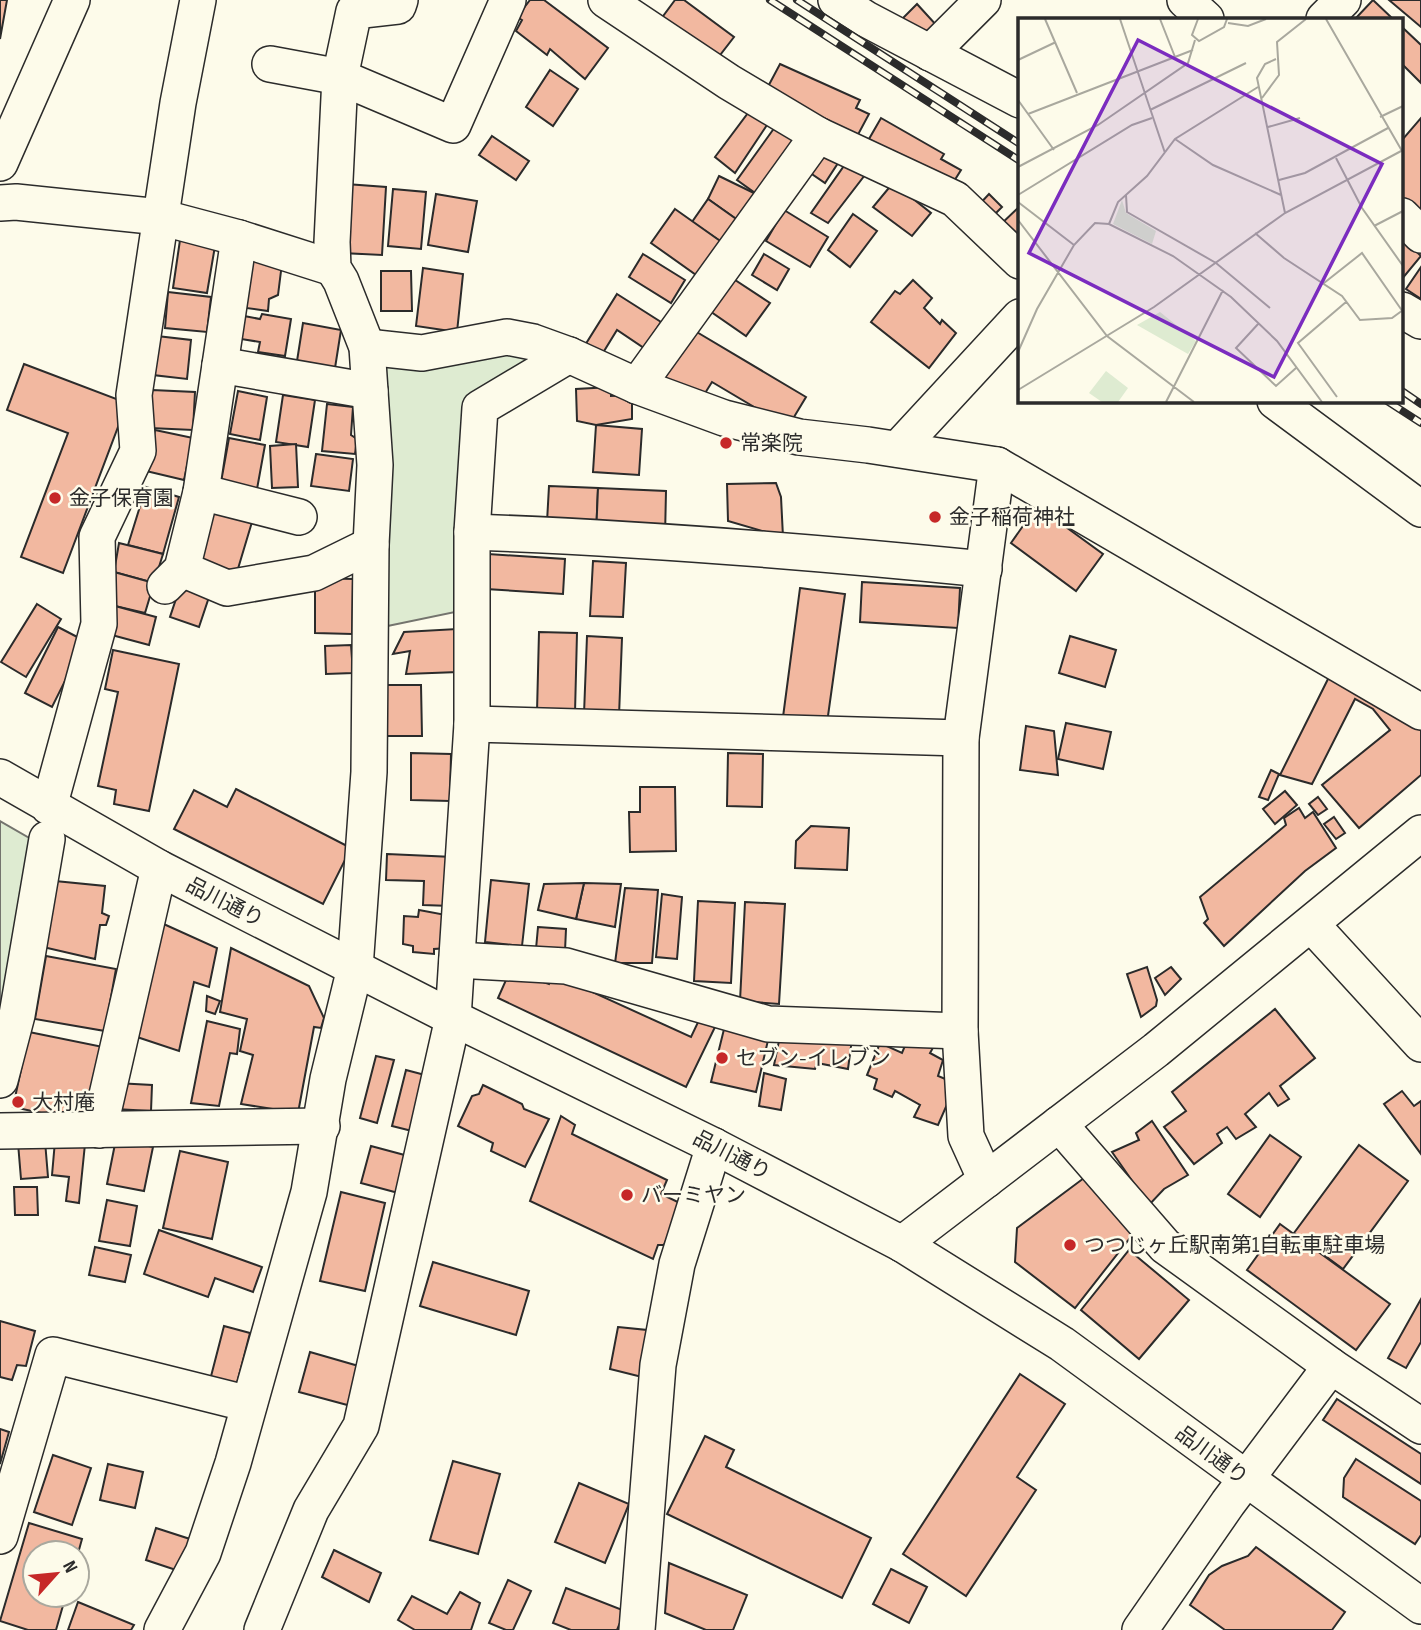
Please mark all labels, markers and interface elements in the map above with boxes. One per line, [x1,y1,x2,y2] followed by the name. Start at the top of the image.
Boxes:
[1018,18,1404,402] inset map
[740,431,803,456] place label: 常楽院
[718,435,734,451] marker: 常楽院
[69,486,174,511] place label: 金子保育園
[47,490,63,506] marker: 金子保育園
[949,505,1075,530] place label: 金子稲荷神社
[927,509,943,525] marker: 金子稲荷神社
[182,872,268,933] street label: 品川通り
[736,1046,891,1071] place label: セブン-イレブン
[714,1050,730,1066] marker: セブン-イレブン
[32,1090,95,1115] place label: 大村庵
[10,1094,26,1110] marker: 大村庵
[689,1125,775,1186] street label: 品川通り
[641,1183,746,1208] place label: バーミヤン
[619,1187,635,1203] marker: バーミヤン
[1084,1233,1385,1258] place label: つつじヶ丘駅南第1自転車駐車場
[1062,1237,1078,1253] marker: つつじヶ丘駅南第1自転車駐車場
[1170,1421,1253,1490] street label: 品川通り
[21,1539,91,1609] north arrow
[57,1557,82,1577] text: N

